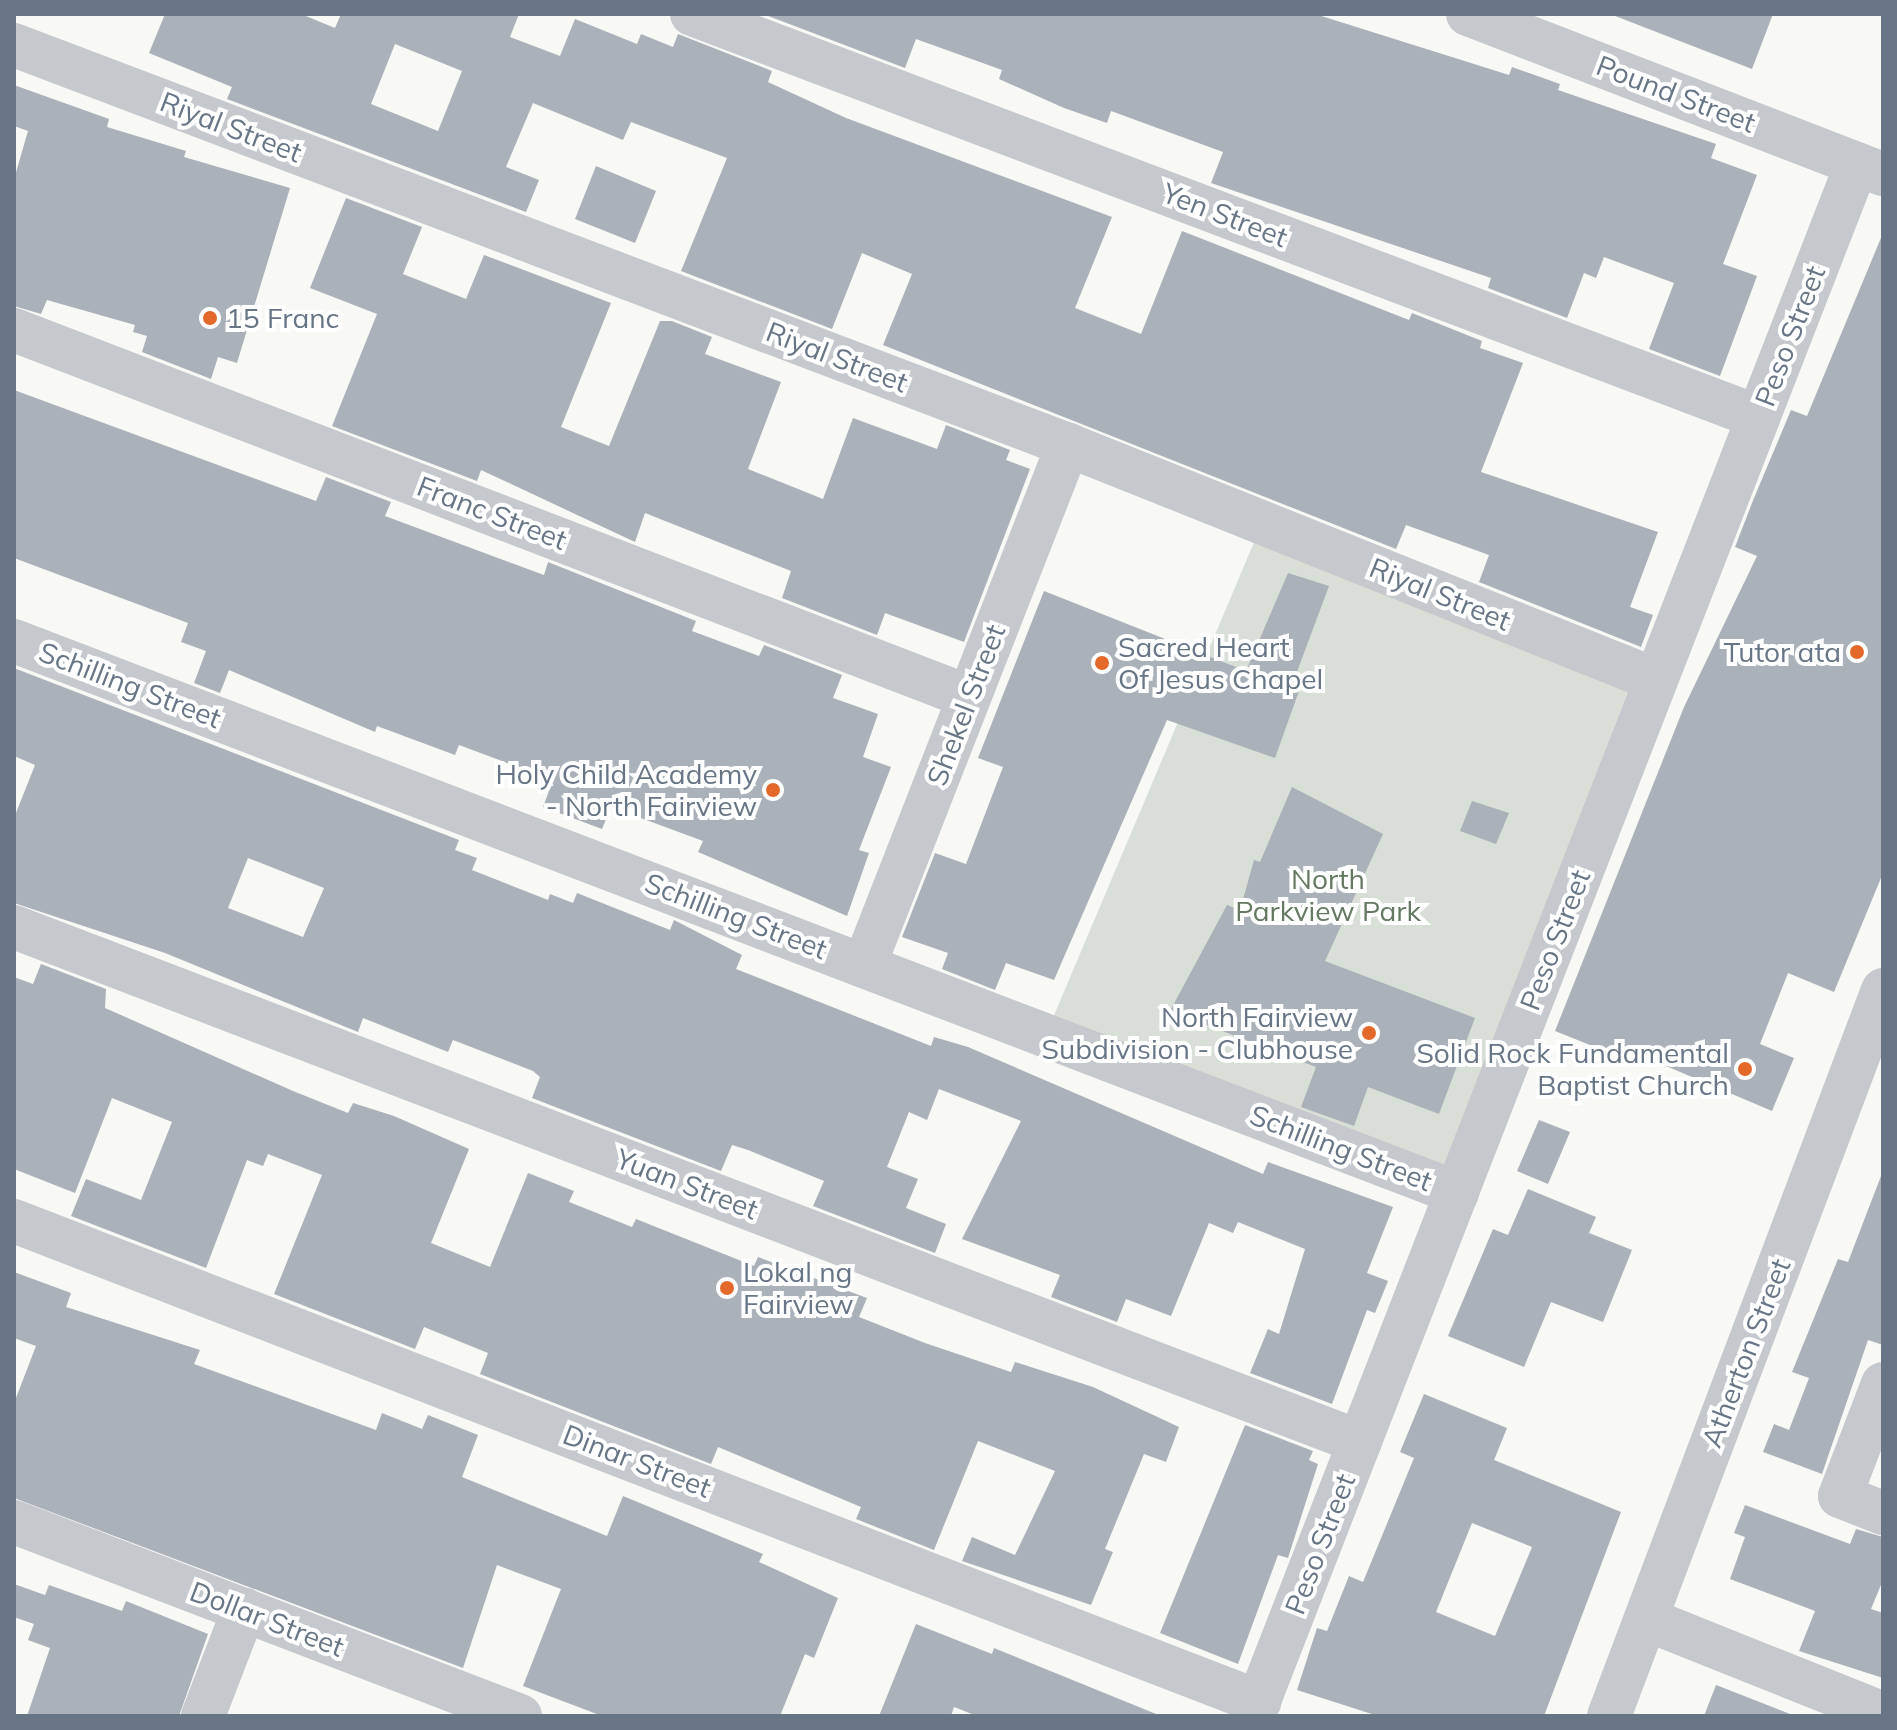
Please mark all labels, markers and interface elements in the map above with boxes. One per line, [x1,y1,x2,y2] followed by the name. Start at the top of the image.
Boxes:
[1592,48,1760,140] street label: Pound Street
[156,85,306,169] street label: Riyal Street
[1158,176,1292,254] street label: Yen Street
[1748,261,1832,411] street label: Peso Street
[226,301,339,335] place label: 15 Franc
[201,309,219,327] marker: 15 Franc
[762,315,912,399] street label: Riyal Street
[413,469,571,557] street label: Franc Street
[1365,551,1515,637] street label: Riyal Street
[920,620,1012,790] street label: Shekel Street
[1118,630,1323,696] place label: Sacred Heart Of Jesus Chapel
[34,635,226,735] street label: Schilling Street
[1723,635,1841,669] place label: Tutor ata
[1848,643,1866,661] marker: Tutor ata
[1093,654,1111,672] marker: Sacred Heart Of Jesus Chapel
[495,757,757,823] place label: Holy Child Academy - North Fairview
[764,781,782,799] marker: Holy Child Academy - North Fairview
[1235,862,1421,928] park label: North Parkview Park
[1513,865,1597,1015] street label: Peso Street
[640,866,832,966] street label: Schilling Street
[1042,1000,1353,1066] place label: North Fairview Subdivision - Clubhouse
[1360,1024,1378,1042] marker: North Fairview Subdivision - Clubhouse
[1416,1036,1729,1102] place label: Solid Rock Fundamental Baptist Church
[1736,1060,1754,1078] marker: Solid Rock Fundamental Baptist Church
[1245,1098,1437,1198] street label: Schilling Street
[611,1142,763,1226] street label: Yuan Street
[1695,1254,1797,1452] street label: Atherton Street
[743,1255,854,1321] place label: Lokal ng Fairview
[718,1279,736,1297] marker: Lokal ng Fairview
[558,1417,716,1505] street label: Dinar Street
[1278,1469,1362,1619] street label: Peso Street
[185,1574,349,1664] street label: Dollar Street

